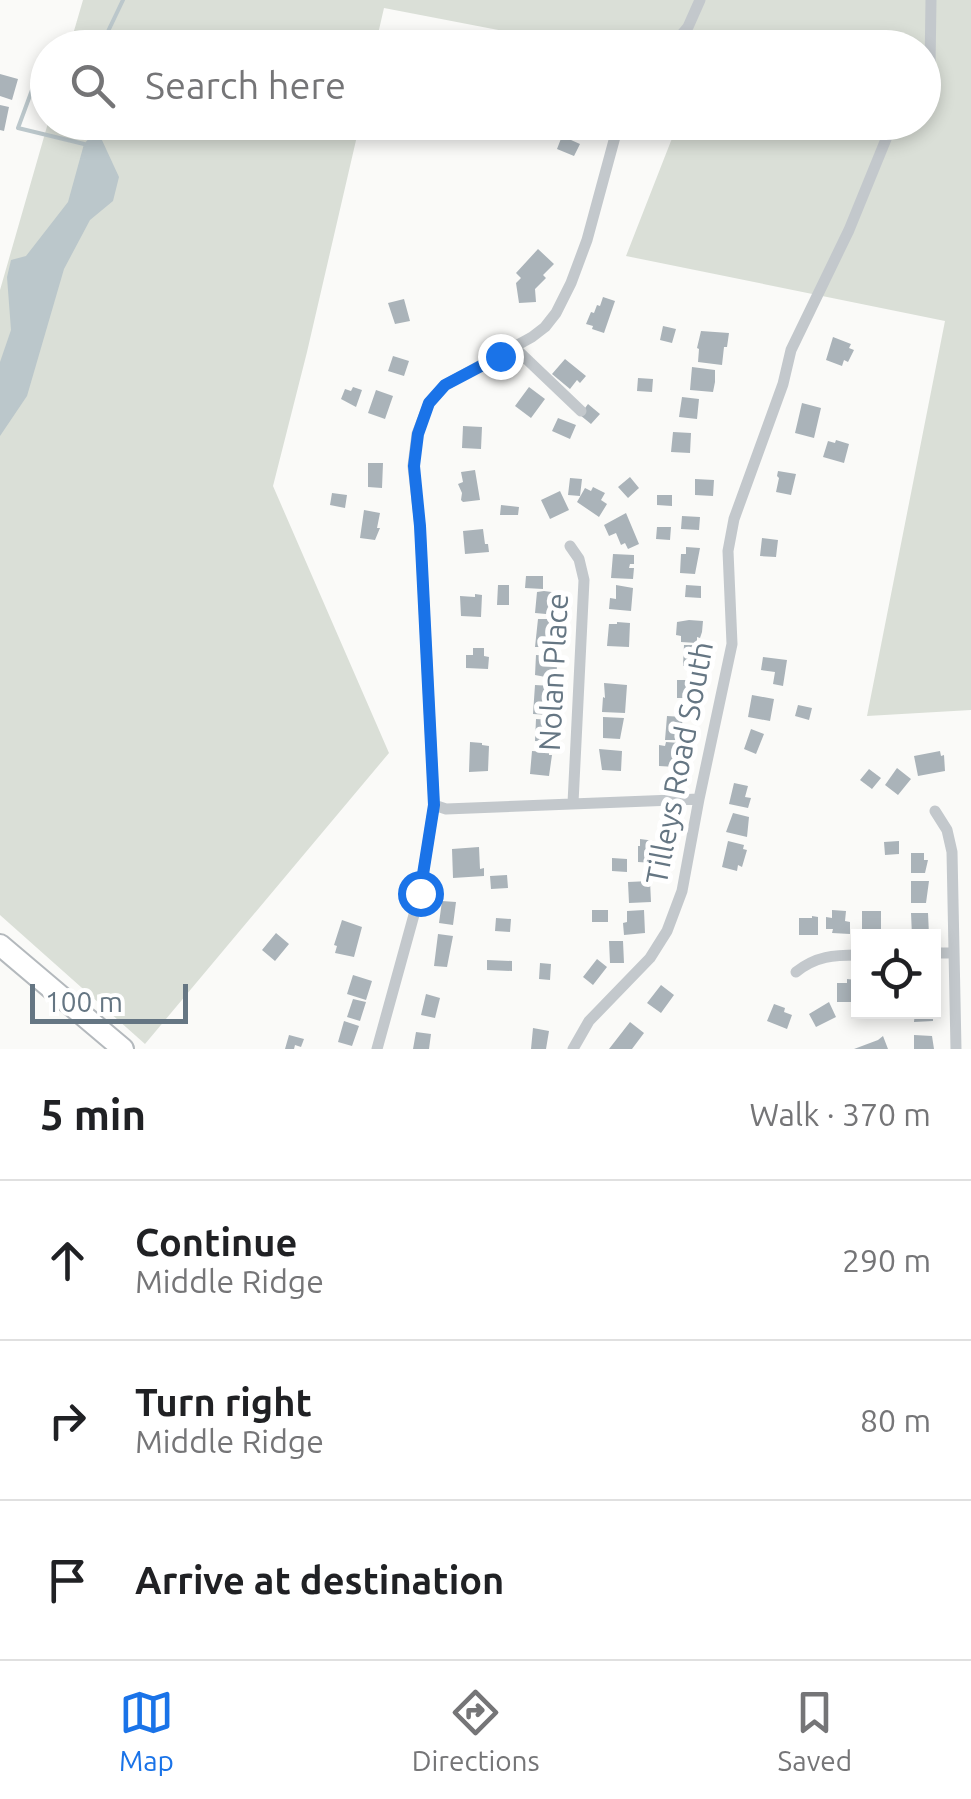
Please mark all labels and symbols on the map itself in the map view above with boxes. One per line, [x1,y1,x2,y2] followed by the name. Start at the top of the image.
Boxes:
[478,334,524,380] route end
[532,592,574,752] street label: Nolan Place
[639,639,719,887] street label: Tilleys Road South
[398,871,444,917] route start
[30,979,188,1024] scale bar

